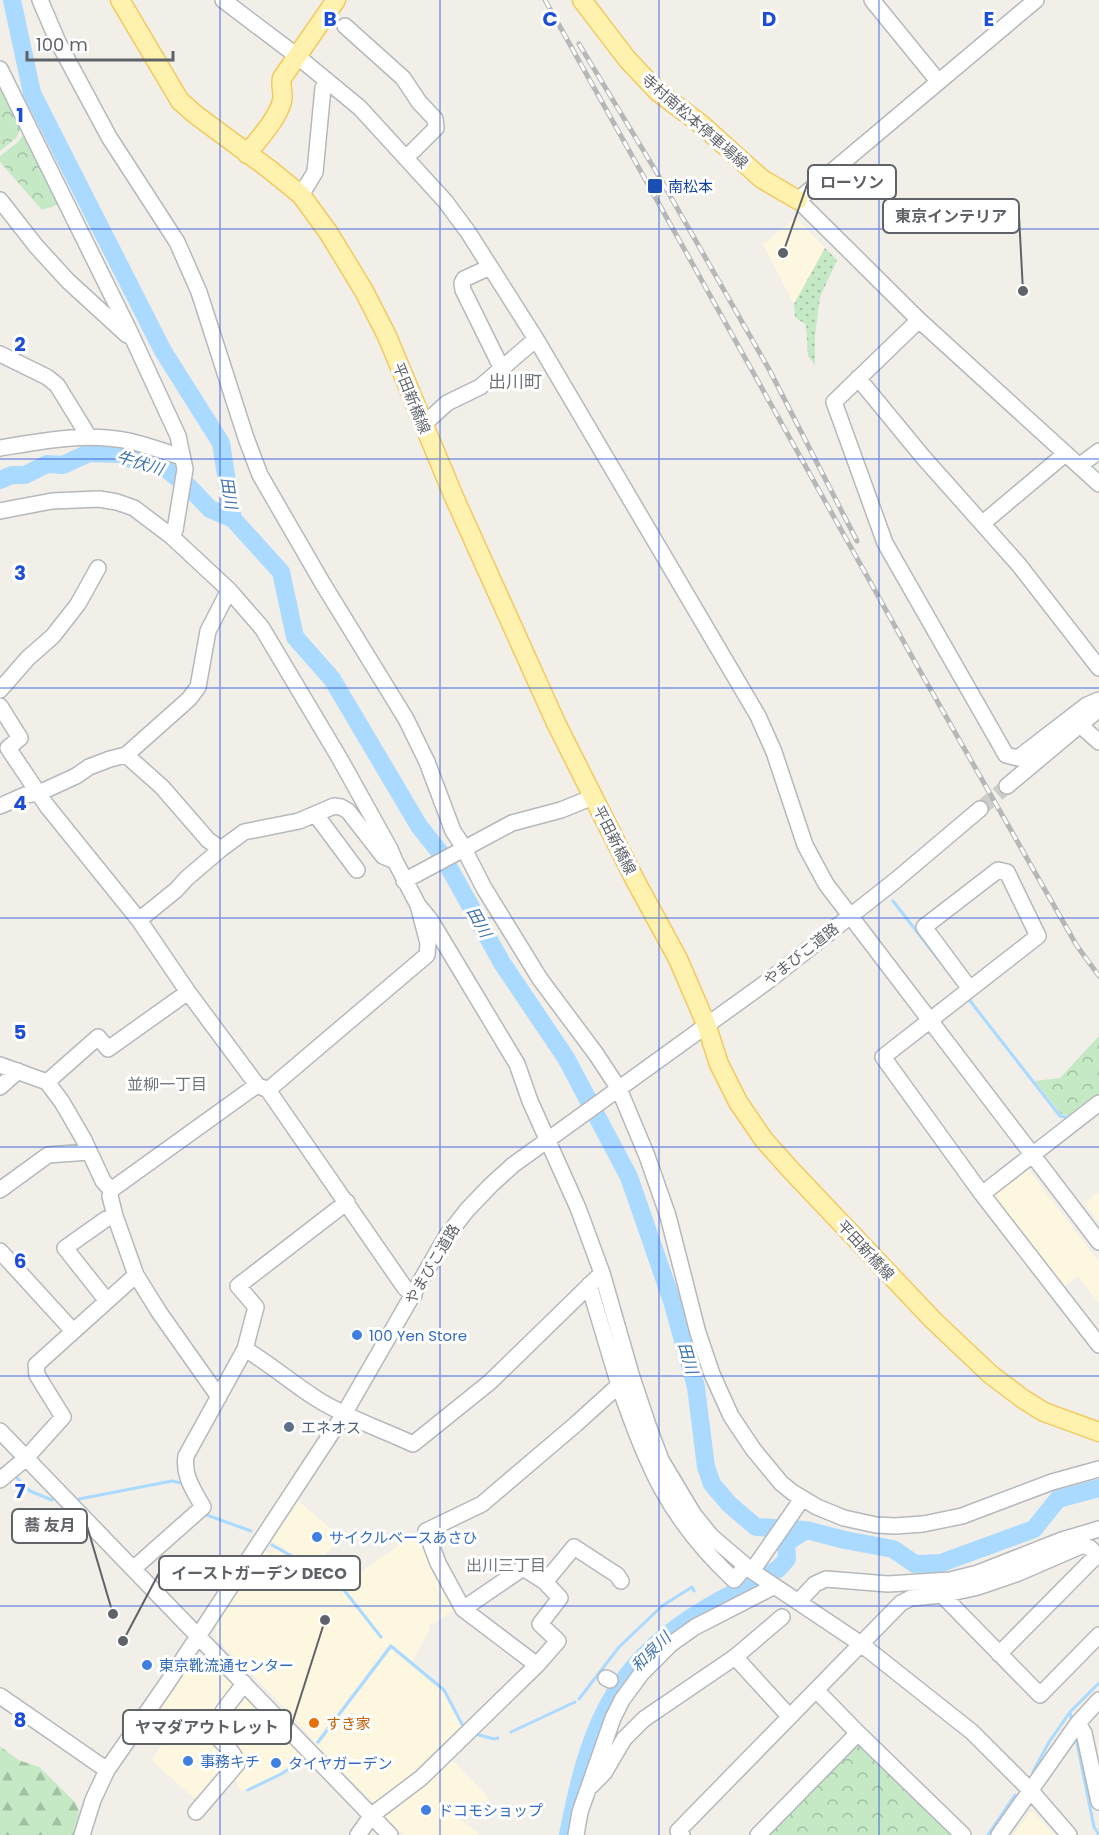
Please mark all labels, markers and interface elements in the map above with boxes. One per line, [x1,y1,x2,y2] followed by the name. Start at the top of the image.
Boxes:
[323,5,337,33] text: B
[542,5,558,33] text: C
[762,5,776,33] text: D
[984,5,994,33] text: E
[27,24,172,62] scale bar
[36,32,88,57] text: 100 m
[637,69,753,173] street label: 寺村南松本停車場線
[16,101,24,129] text: 1
[808,165,896,199] callout: ローソン
[820,171,884,194] text: ローソン
[668,176,713,197] place label: 南松本
[646,177,664,195] marker: 南松本
[883,199,1019,233] callout: 東京インテリア
[895,205,1007,228] text: 東京インテリア
[14,330,26,358] text: 2
[388,359,436,437] street label: 平田新橋線
[488,369,542,394] district label: 出川町
[114,445,168,482] water label: 牛伏川
[215,475,243,513] water label: 田川
[14,559,26,587] text: 3
[13,789,27,817] text: 4
[589,802,641,878] street label: 平田新橋線
[461,902,498,943] water label: 田川
[759,918,843,990] street label: やまびこ道路
[14,1018,27,1046] text: 5
[127,1073,207,1096] district label: 並柳一丁目
[833,1215,899,1285] street label: 平田新橋線
[400,1220,464,1308] street label: やまびこ道路
[14,1247,26,1275] text: 6
[369,1325,467,1346] place label: 100 Yen Store
[350,1328,364,1342] marker: 100 Yen Store
[673,1339,704,1378] water label: 田川
[301,1417,361,1438] place label: エネオス
[282,1420,296,1434] marker: エネオス
[15,1477,26,1505] text: 7
[12,1509,87,1543] callout: 蕎 友月
[24,1514,76,1537] text: 蕎 友月
[329,1527,478,1548] place label: サイクルベースあさひ
[310,1530,324,1544] marker: サイクルベースあさひ
[466,1554,546,1577] district label: 出川三丁目
[159,1556,360,1590] callout: イーストガーデン DECO
[171,1562,347,1585] text: イーストガーデン DECO
[626,1625,678,1677] water label: 和泉川
[159,1655,294,1676] place label: 東京靴流通センター
[140,1658,154,1672] marker: 東京靴流通センター
[14,1706,26,1734] text: 8
[123,1710,291,1744] callout: ヤマダアウトレット
[326,1713,371,1734] place label: すき家
[135,1716,279,1739] text: ヤマダアウトレット
[307,1716,321,1730] marker: すき家
[200,1751,260,1772] place label: 事務キチ
[288,1753,393,1774] place label: タイヤガーデン
[181,1754,195,1768] marker: 事務キチ
[269,1756,283,1770] marker: タイヤガーデン
[438,1800,543,1821] place label: ドコモショップ
[419,1803,433,1817] marker: ドコモショップ

